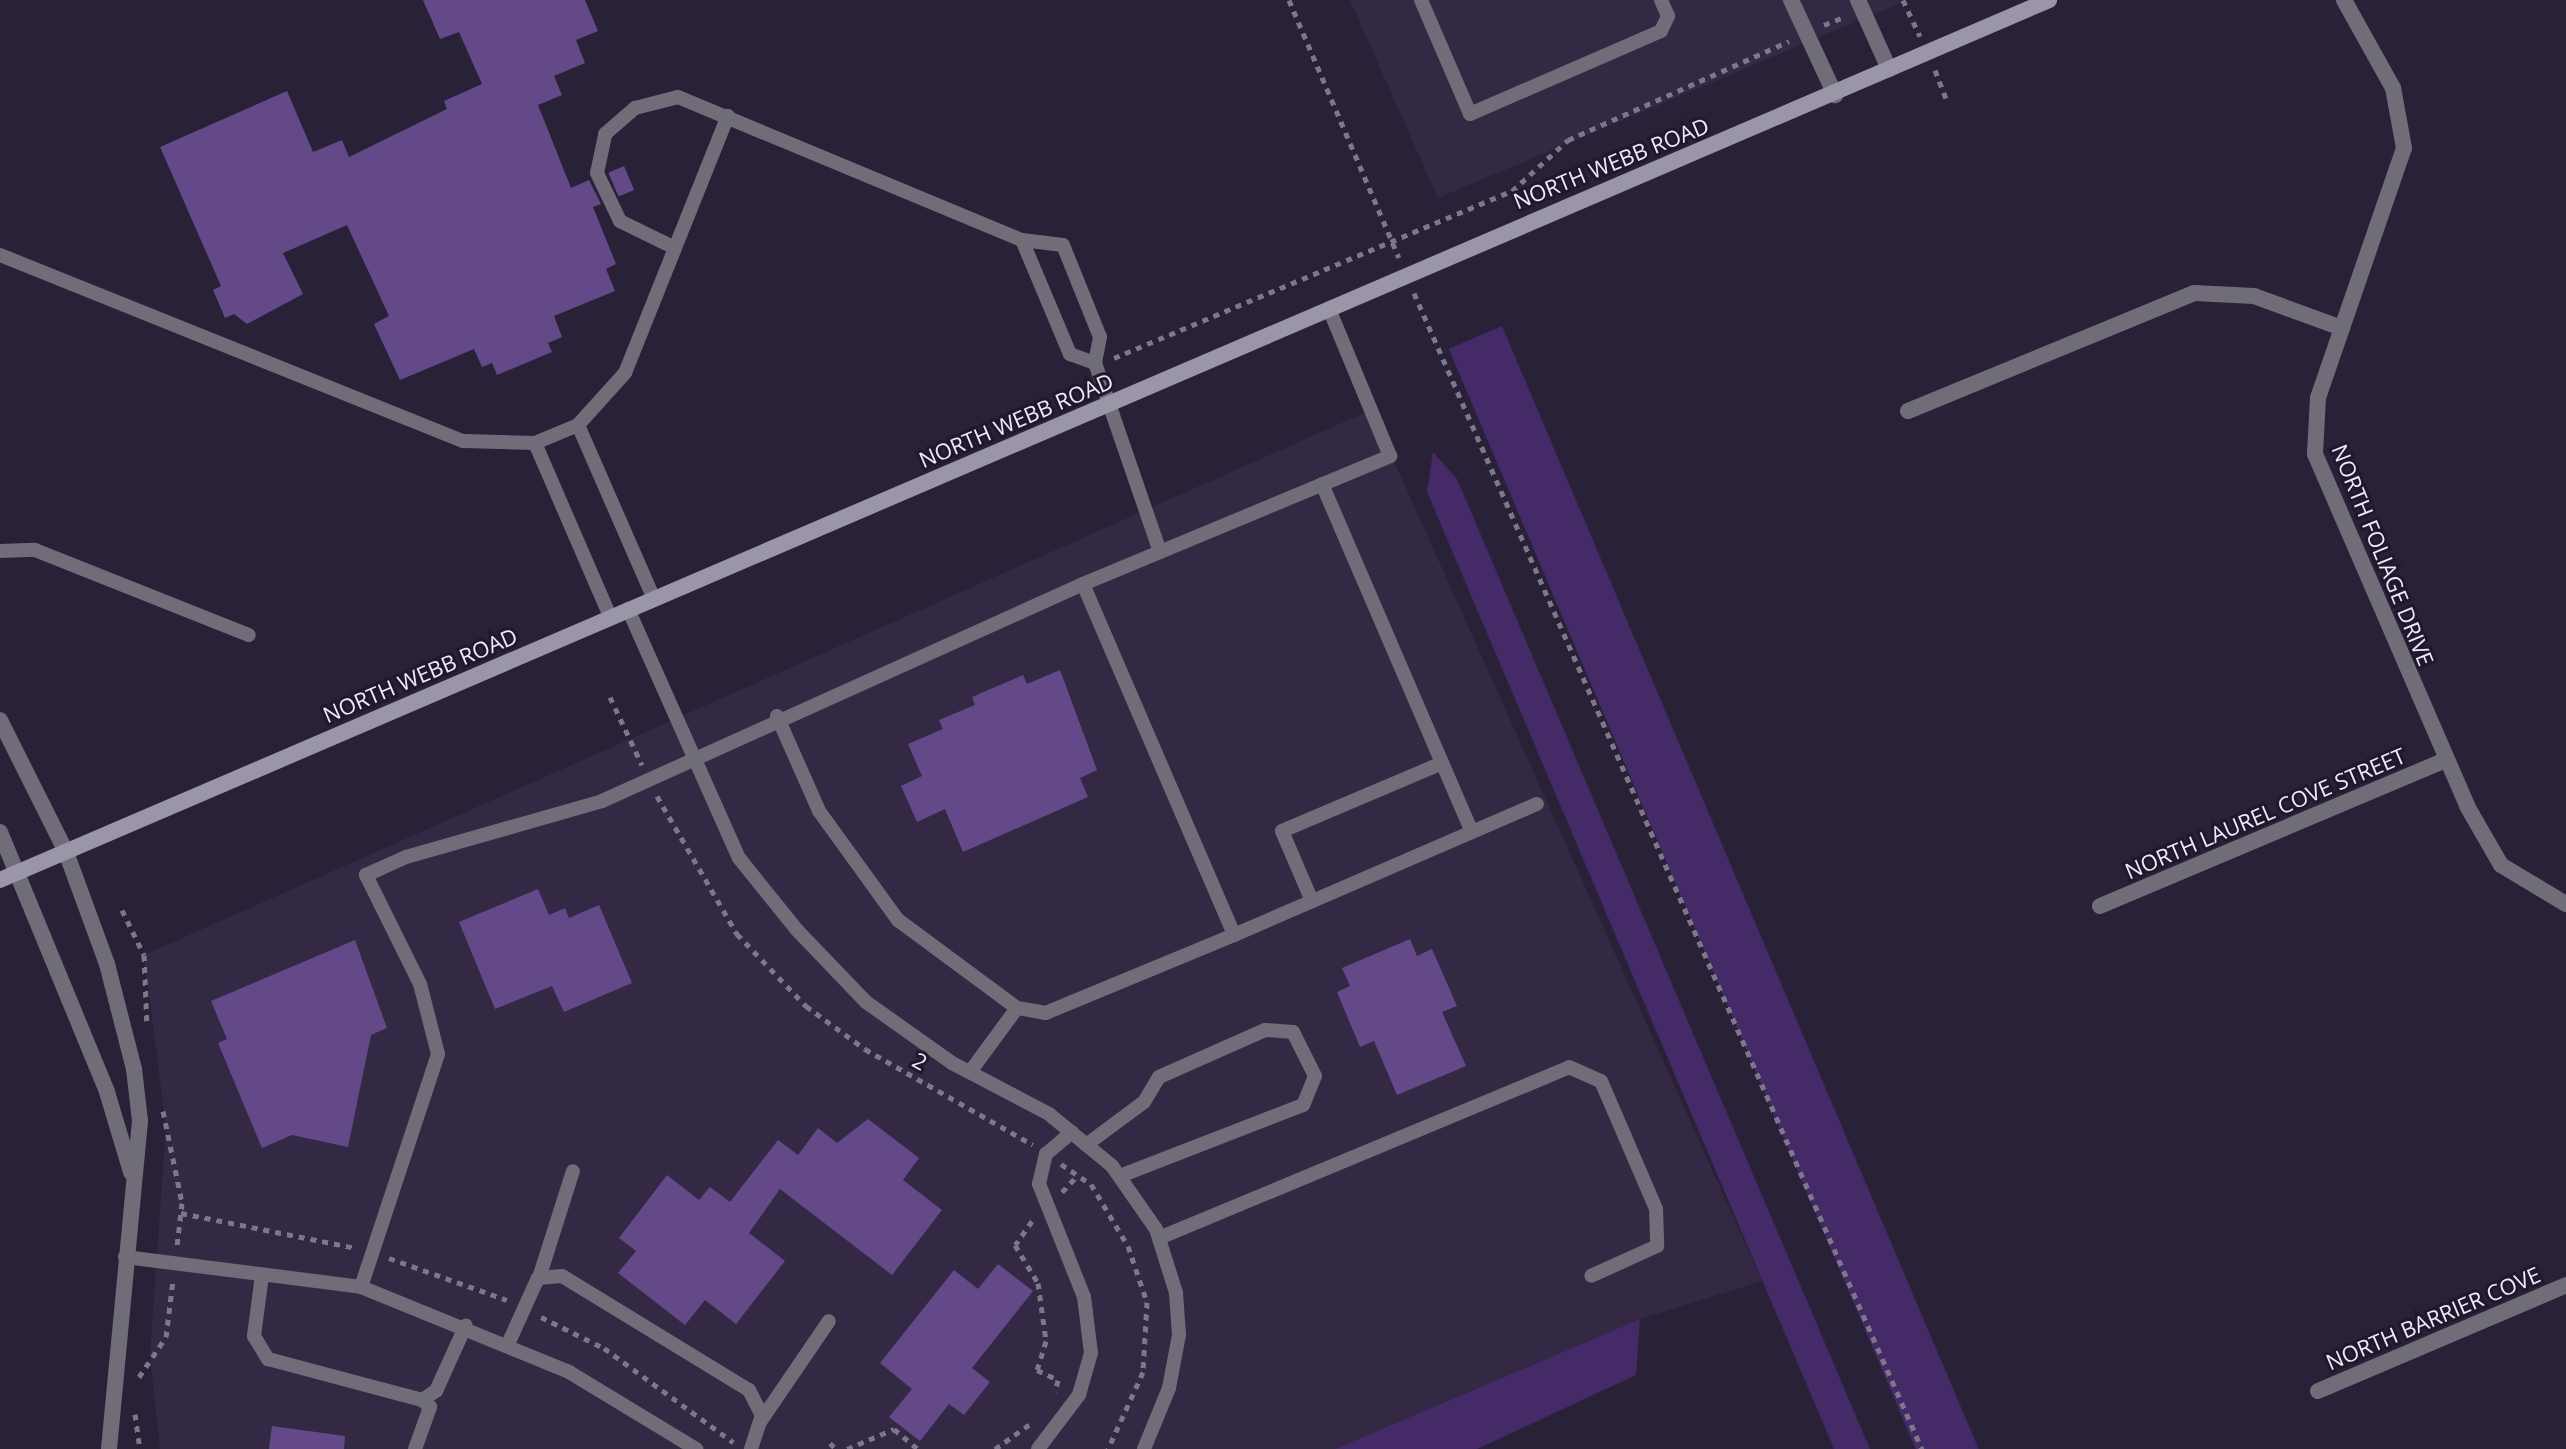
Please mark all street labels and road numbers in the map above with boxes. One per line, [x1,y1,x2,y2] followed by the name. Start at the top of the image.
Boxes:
[1509,112,1713,214] street label: NORTH WEBB ROAD
[915,367,1117,473] street label: NORTH WEBB ROAD
[2327,441,2439,669] street label: NORTH FOLIAGE DRIVE
[319,622,521,728] street label: NORTH WEBB ROAD
[2121,742,2409,884] street label: NORTH LAUREL COVE STREET
[908,1046,932,1076] street label: 2
[2322,1261,2544,1375] street label: NORTH BARRIER COVE

